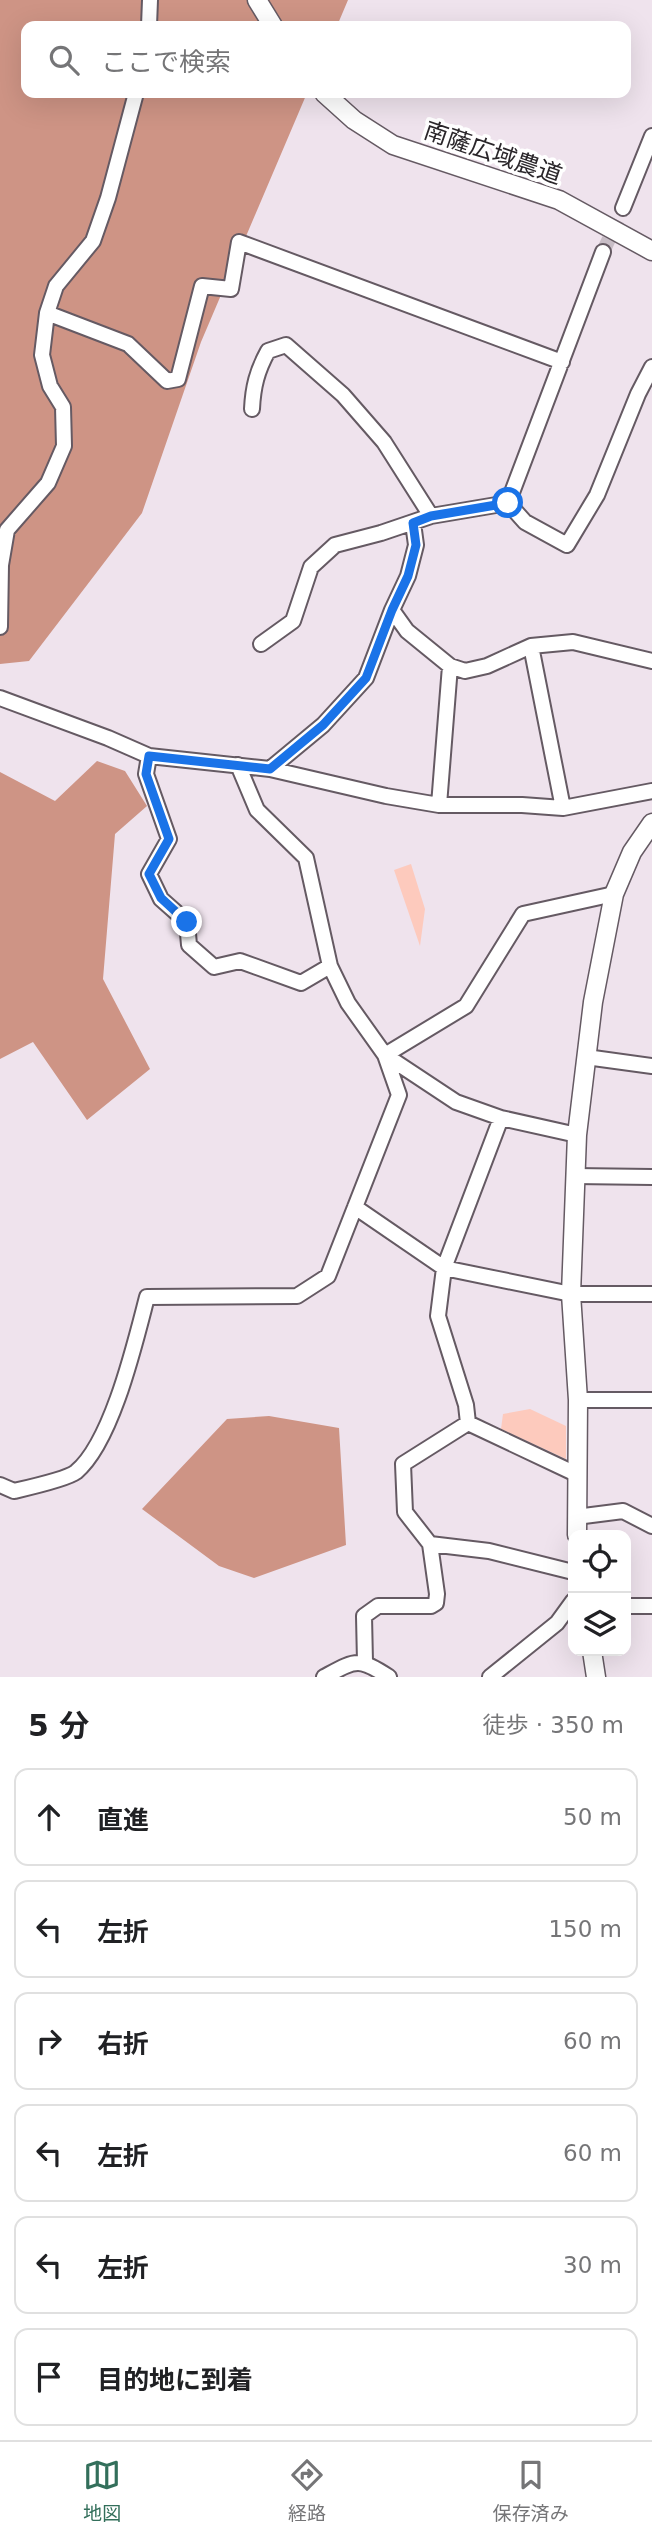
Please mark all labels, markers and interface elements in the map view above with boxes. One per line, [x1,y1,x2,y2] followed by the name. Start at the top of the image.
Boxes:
[21,21,631,98] search box
[45,41,83,79] icon: search
[101,47,231,77] text: ここで検索
[420,116,566,190] street label: 南薩広域農道
[492,487,523,518] route start
[171,906,202,937] route end
[568,1530,631,1656] map controls
[568,1530,631,1593] button: locate
[568,1593,631,1656] button: layers
[28,1708,89,1743] text: 5 分
[482,1712,624,1738] text: 徒歩 · 350 m
[30,1798,68,1836] icon: ahead
[563,1804,622,1830] text: 50 m
[97,1805,149,1835] text: 直進
[30,1910,68,1948] icon: left
[548,1916,622,1942] text: 150 m
[97,1917,149,1947] text: 左折
[30,2022,68,2060] icon: right
[563,2028,622,2054] text: 60 m
[97,2029,149,2059] text: 右折
[30,2134,68,2172] icon: left
[563,2140,622,2166] text: 60 m
[97,2141,149,2171] text: 左折
[30,2246,68,2284] icon: left
[563,2252,622,2278] text: 30 m
[97,2253,149,2283] text: 左折
[30,2358,68,2396] icon: arrive
[97,2365,253,2395] text: 目的地に到着
[83,2456,121,2525] tab: 地図
[288,2456,326,2525] tab: 経路
[493,2456,569,2525] tab: 保存済み

